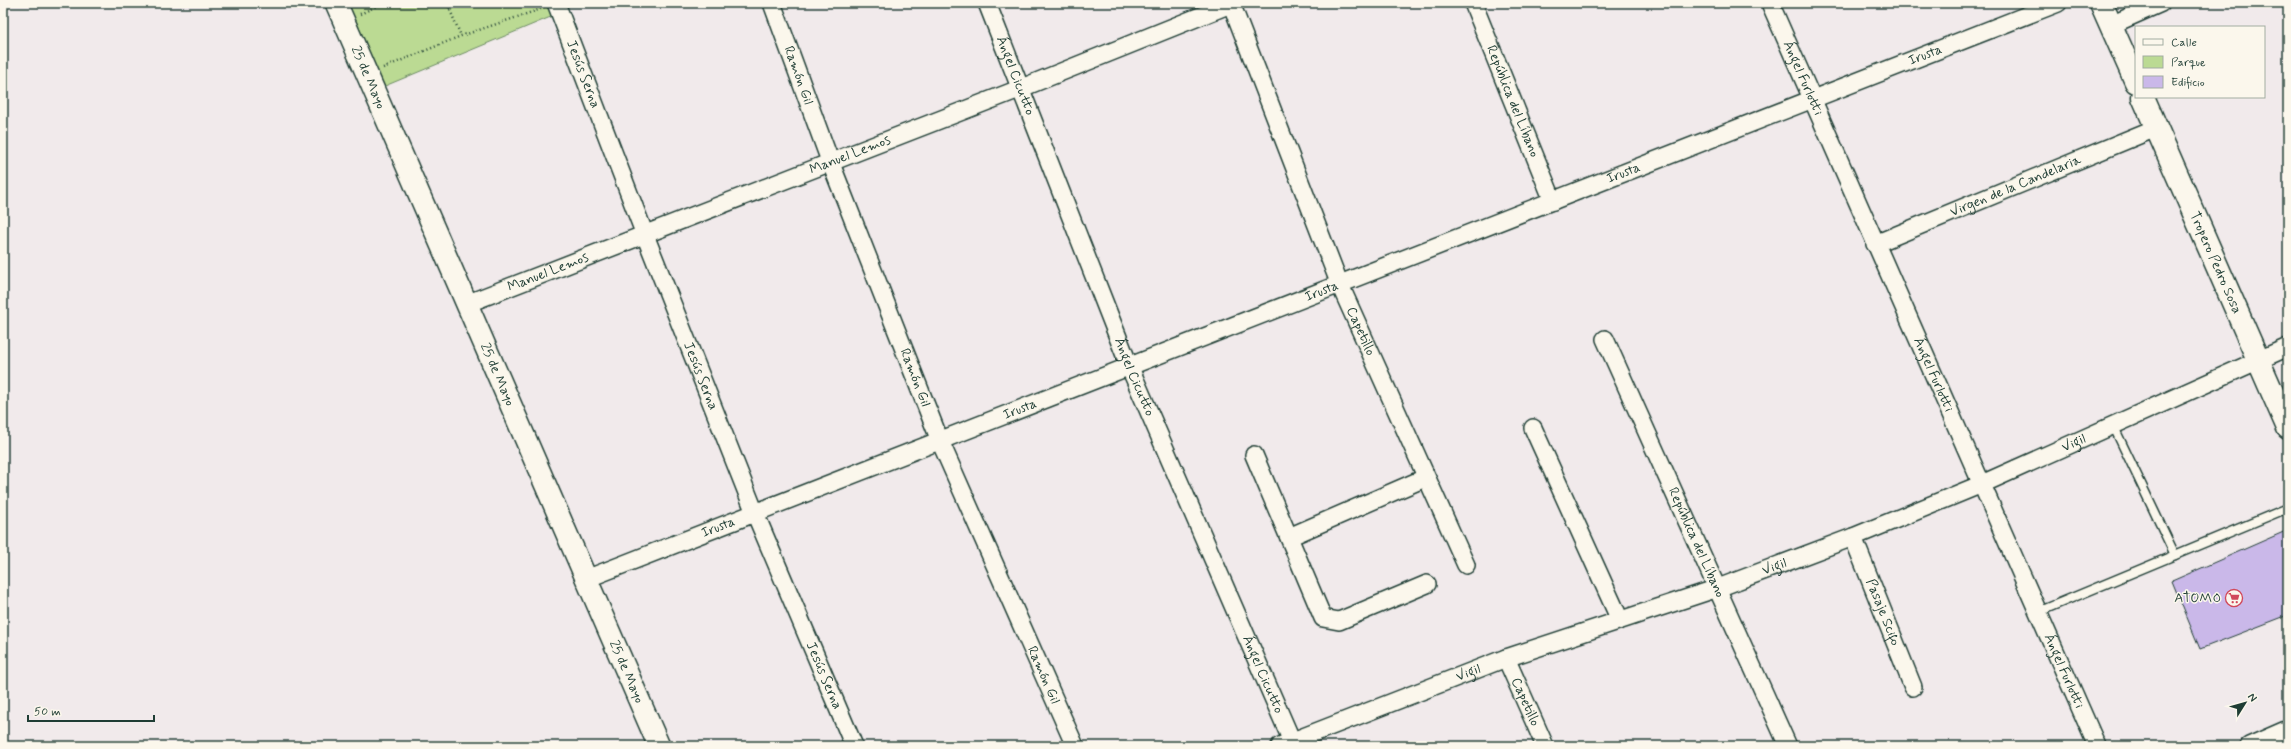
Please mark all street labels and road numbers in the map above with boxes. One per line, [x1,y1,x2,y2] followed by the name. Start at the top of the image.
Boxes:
[992,33,1039,118] street label: Ángel Cicutto
[562,37,605,111] street label: Jesús Serna
[1779,38,1827,118] street label: Ángel Furlotti
[1906,40,1944,70] street label: Irusta
[347,43,390,112] street label: 25 de Mayo
[780,43,818,107] street label: Ramón Gil
[1482,43,1543,160] street label: República del Líbano
[807,131,894,179] street label: Manuel Lemos
[1947,151,2084,221] street label: Virgen de la Candelaria
[1604,158,1643,188] street label: Irusta
[2185,209,2246,317] street label: Tropero Pedro Sosa
[505,248,592,296] street label: Manuel Lemos
[1302,276,1341,306] street label: Irusta
[1342,304,1380,358] street label: Capetillo
[1110,335,1159,419] street label: Ángel Cicutto
[1909,335,1958,415] street label: Ángel Furlotti
[679,339,722,413] street label: Jesús Serna
[476,340,519,409] street label: 25 de Mayo
[896,346,935,409] street label: Ramón Gil
[1001,395,1039,424] street label: Irusta
[2059,430,2089,456] street label: Vigil
[1664,484,1729,601] street label: República del Líbano
[699,513,738,542] street label: Irusta
[1760,554,1789,580] street label: Vigil
[1862,576,1905,649] street label: Pasaje Scifo
[2040,631,2088,711] street label: Ángel Furlotti
[1238,632,1288,716] street label: Ángel Cicutto
[605,637,648,706] street label: 25 de Mayo
[802,639,846,712] street label: Jesús Serna
[1023,643,1064,707] street label: Ramón Gil
[1453,660,1483,686] street label: Vigil
[1507,675,1544,729] street label: Capetillo

